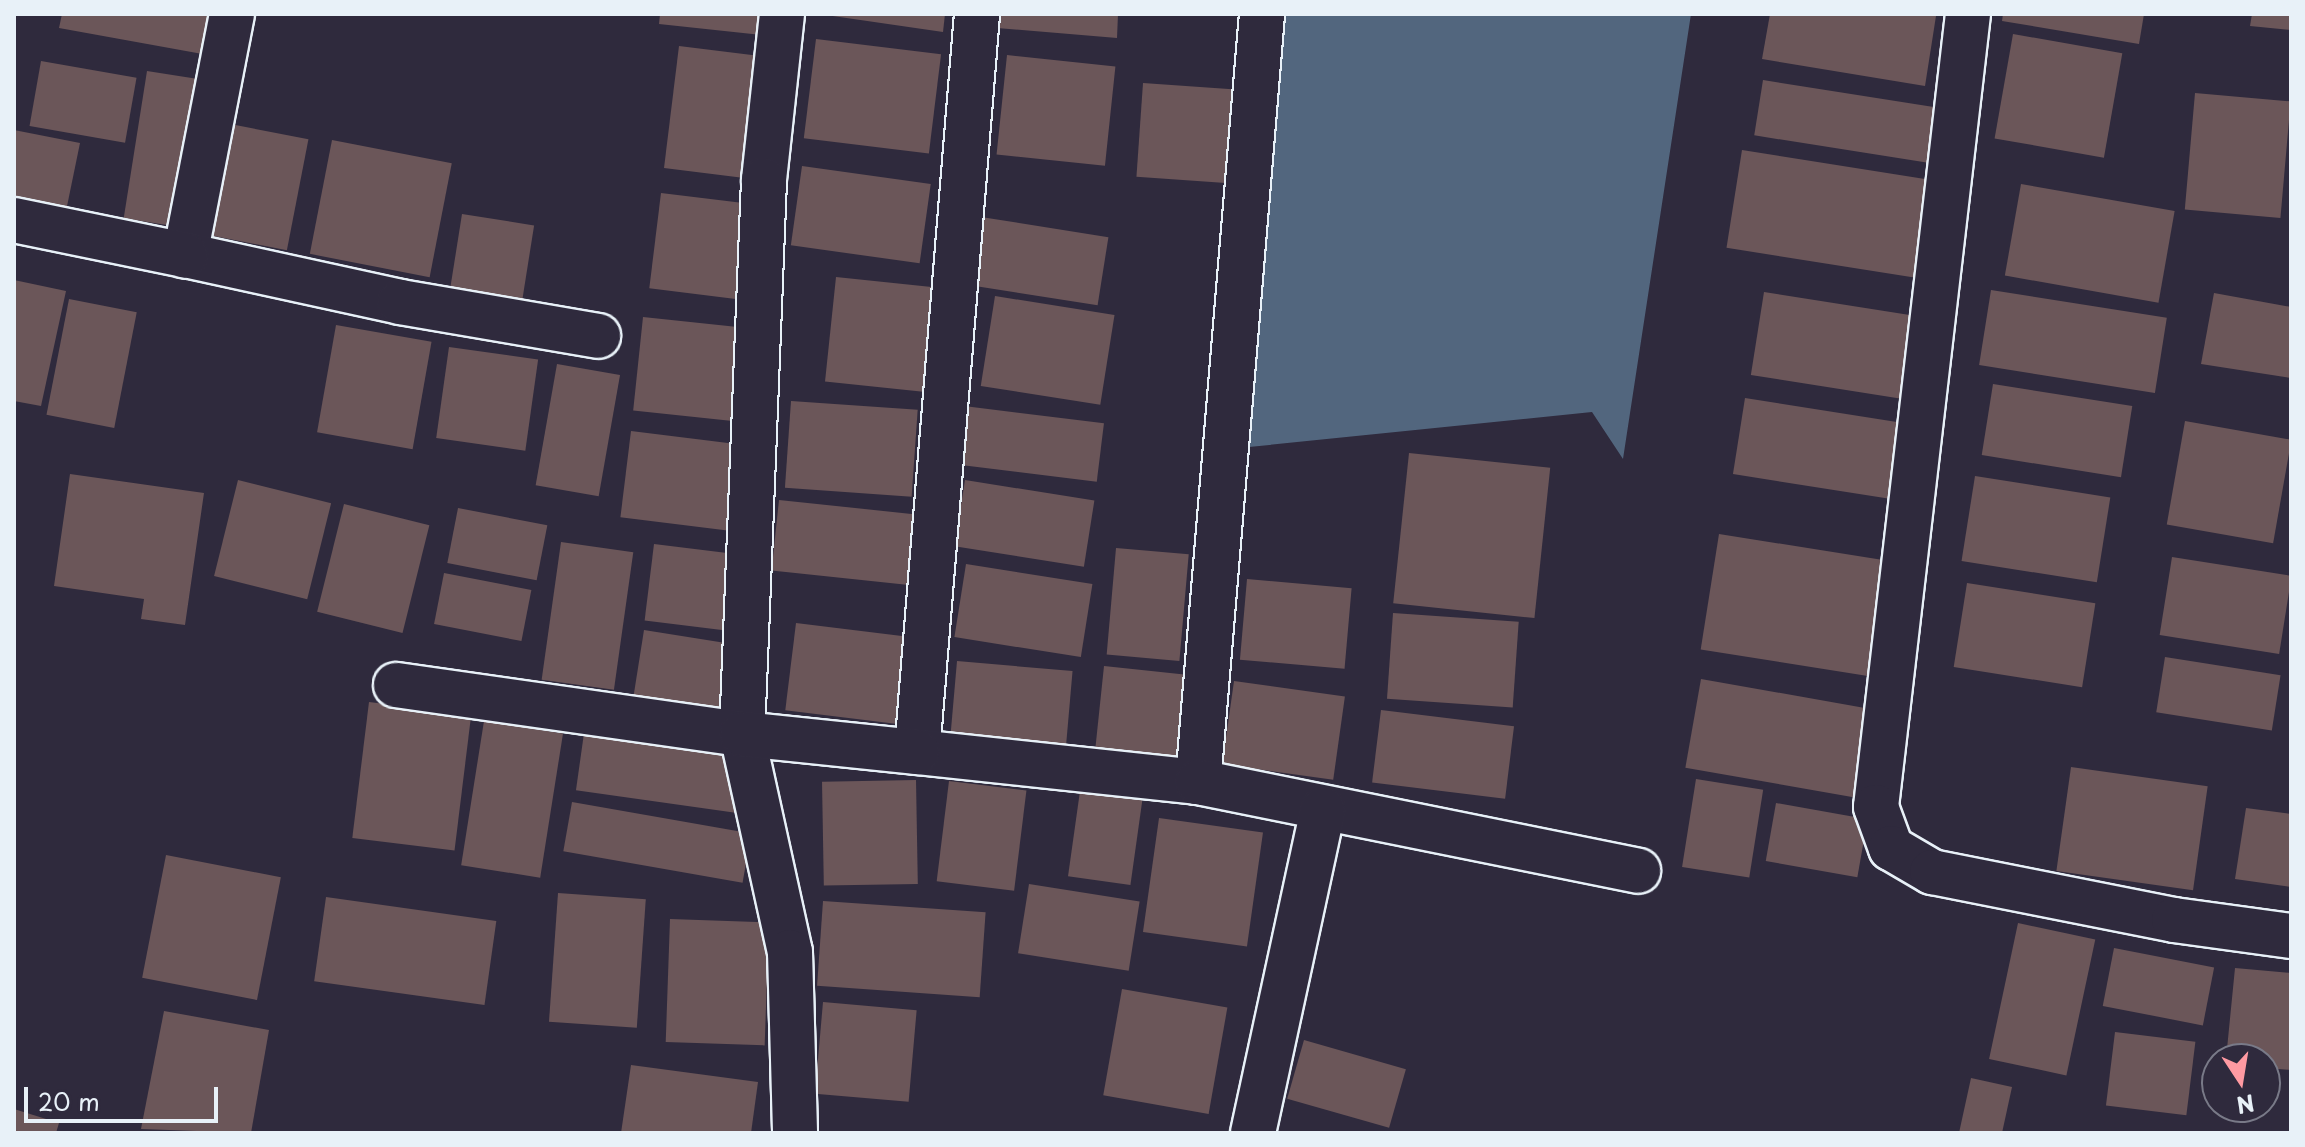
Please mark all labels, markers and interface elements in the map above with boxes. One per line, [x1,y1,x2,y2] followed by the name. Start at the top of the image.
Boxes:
[2201,1043,2281,1123] north arrow
[28,1071,222,1121] scale bar
[38,1083,100,1119] text: 20 m
[2234,1087,2258,1123] text: N

